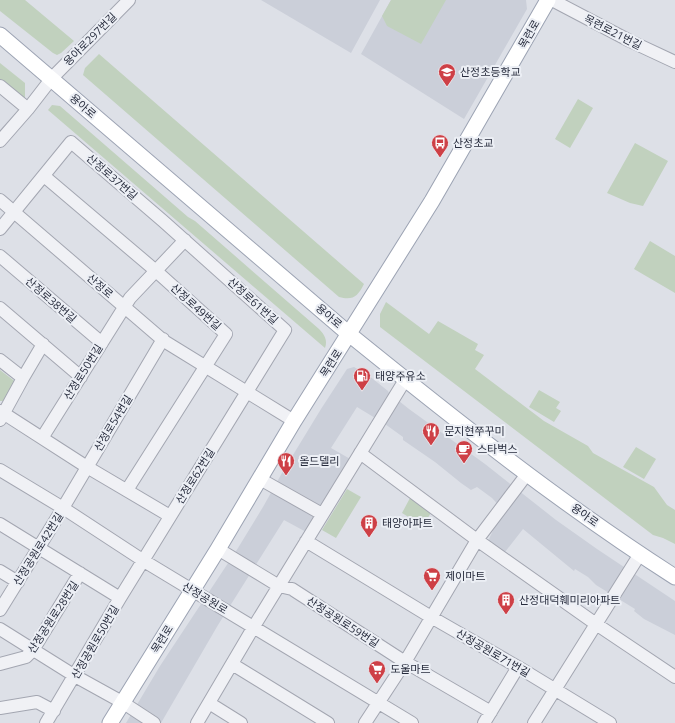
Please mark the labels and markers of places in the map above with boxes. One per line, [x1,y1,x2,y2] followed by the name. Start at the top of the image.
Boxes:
[437,62,457,87] school or university icon: 산정초등학교
[460,64,521,79] place label: 산정초등학교
[430,133,450,158] bus stop icon: 산정초교
[453,135,493,150] place label: 산정초교
[352,366,372,391] fuel station icon: 태양주유소
[375,368,426,383] place label: 태양주유소
[421,421,441,446] restaurant icon: 문지현쭈꾸미
[444,423,505,438] place label: 문지현쭈꾸미
[454,439,474,464] cafe icon: 스타벅스
[477,441,517,456] place label: 스타벅스
[276,451,296,476] restaurant icon: 올드델리
[299,453,339,468] place label: 올드델리
[359,513,379,538] building icon: 태양아파트
[382,515,433,530] place label: 태양아파트
[422,566,442,591] supermarket icon: 제이마트
[445,568,485,583] place label: 제이마트
[496,590,516,615] building icon: 산정대덕훼미리아파트
[519,592,620,607] place label: 산정대덕훼미리아파트
[367,659,387,684] supermarket icon: 도울마트
[390,661,430,676] place label: 도울마트

